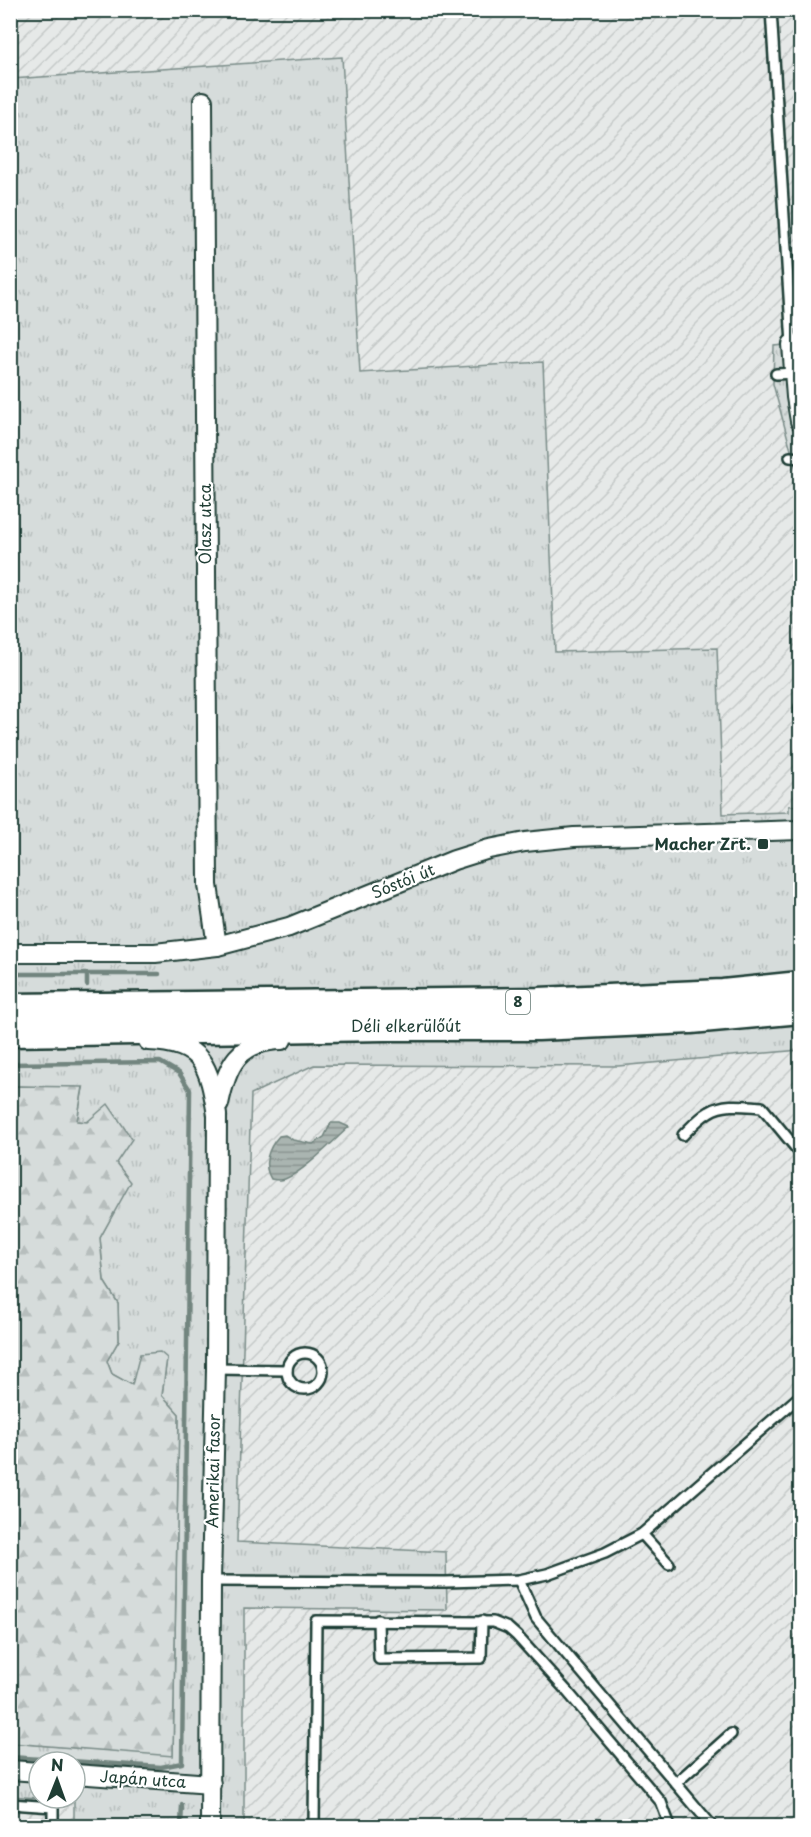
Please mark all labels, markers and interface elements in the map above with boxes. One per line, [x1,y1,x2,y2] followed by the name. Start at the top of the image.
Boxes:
[192,484,216,564] street label: Olasz utca
[654,831,751,855] place label: Macher Zrt.
[756,837,770,851] marker: Macher Zrt.
[367,856,438,904] street label: Sóstói út
[506,990,530,1014] road number: 8
[351,1013,461,1037] street label: Déli elkerülőút
[199,1413,225,1528] street label: Amerikai fasor
[27,1750,87,1810] north arrow
[51,1752,64,1776] text: N
[99,1763,187,1793] street label: Japán utca

